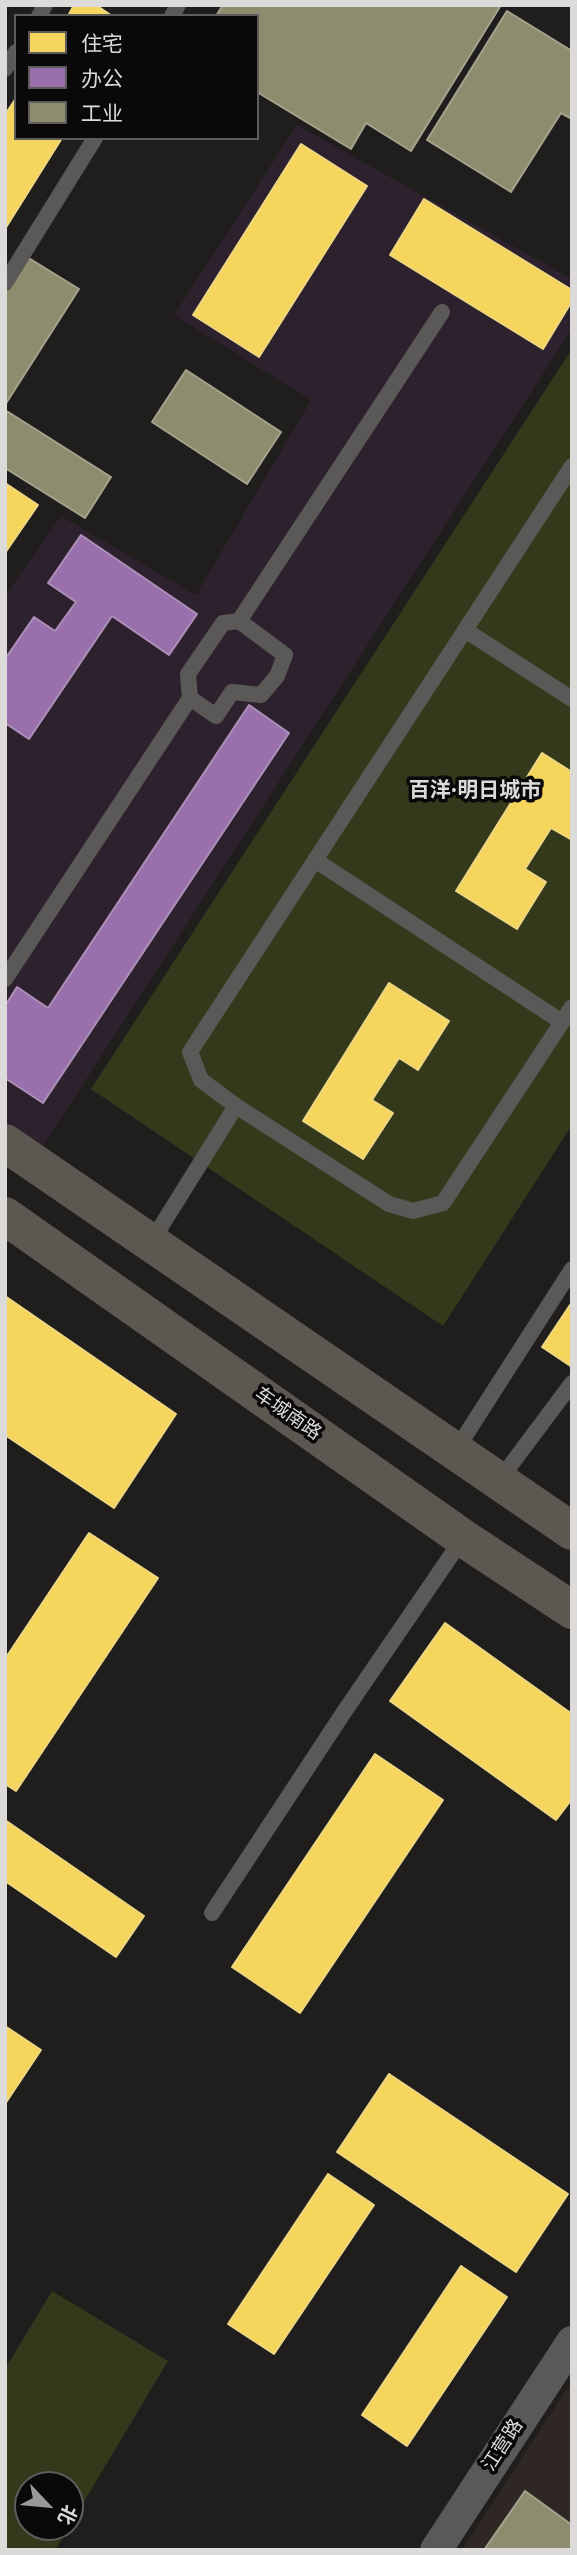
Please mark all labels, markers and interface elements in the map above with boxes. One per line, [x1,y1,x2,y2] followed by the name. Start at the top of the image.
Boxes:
[14,14,259,140] legend
[81,29,123,59] text: 住宅
[81,64,123,94] text: 办公
[81,99,123,129] text: 工业
[409,779,541,805] district label: 百洋·明日城市
[249,1384,325,1446] street label: 车城南路
[479,2416,529,2476] street label: 江营路
[14,2471,84,2541] north arrow
[50,2500,83,2529] text: 北

